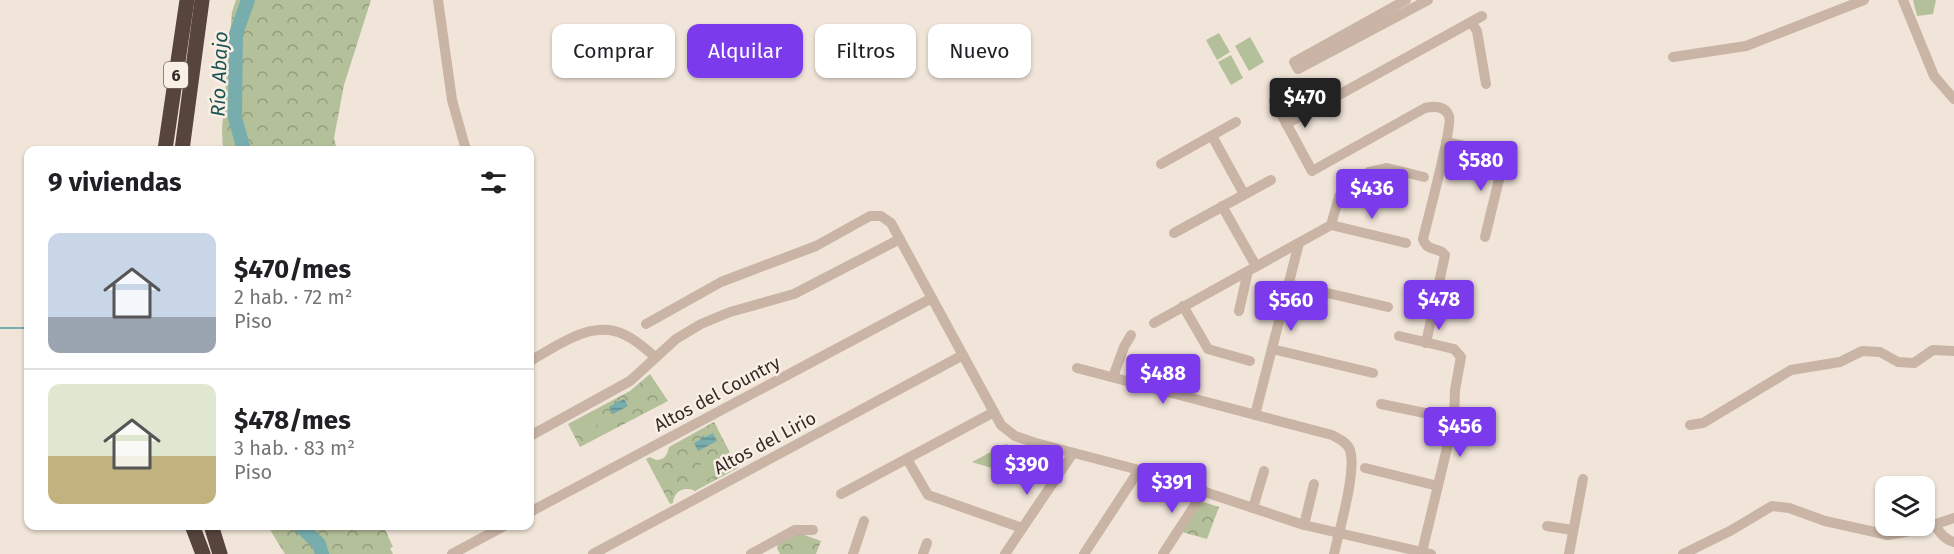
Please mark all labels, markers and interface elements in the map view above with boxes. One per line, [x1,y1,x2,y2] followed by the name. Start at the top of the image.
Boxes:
[552,24,675,78] chip: Comprar
[687,24,803,78] chip: Alquilar
[815,24,916,78] chip: Filtros
[928,24,1031,78] chip: Nuevo
[206,31,232,117] water label: Río Abajo
[164,62,188,88] road number: 6
[1269,78,1341,129] pin: $470
[1284,85,1326,109] text: $470
[1445,141,1517,192] pin: $580
[1458,148,1504,172] text: $580
[477,166,510,199] icon: filters
[48,167,182,198] text: 9 viviendas
[1336,169,1408,220] pin: $436
[1350,176,1394,200] text: $436
[234,254,351,285] text: $470/mes
[96,257,168,329] icon: home
[1403,280,1475,331] pin: $478
[1255,281,1327,332] pin: $560
[234,285,353,309] text: 2 hab. · 72 m²
[1418,287,1460,311] text: $478
[1269,288,1313,312] text: $560
[234,309,272,333] text: Piso
[650,351,784,437] street label: Altos del Country
[1127,354,1199,405] pin: $488
[1140,361,1186,385] text: $488
[234,405,351,436] text: $478/mes
[710,407,820,479] street label: Altos del Lirio
[1424,407,1496,458] pin: $456
[96,408,168,480] icon: home
[1438,414,1482,438] text: $456
[234,436,355,460] text: 3 hab. · 83 m²
[991,445,1063,496] pin: $390
[1005,452,1049,476] text: $390
[234,460,272,484] text: Piso
[1136,463,1208,514] pin: $391
[1151,470,1193,494] text: $391
[1875,476,1935,536] map controls
[1875,476,1935,536] button: layers

